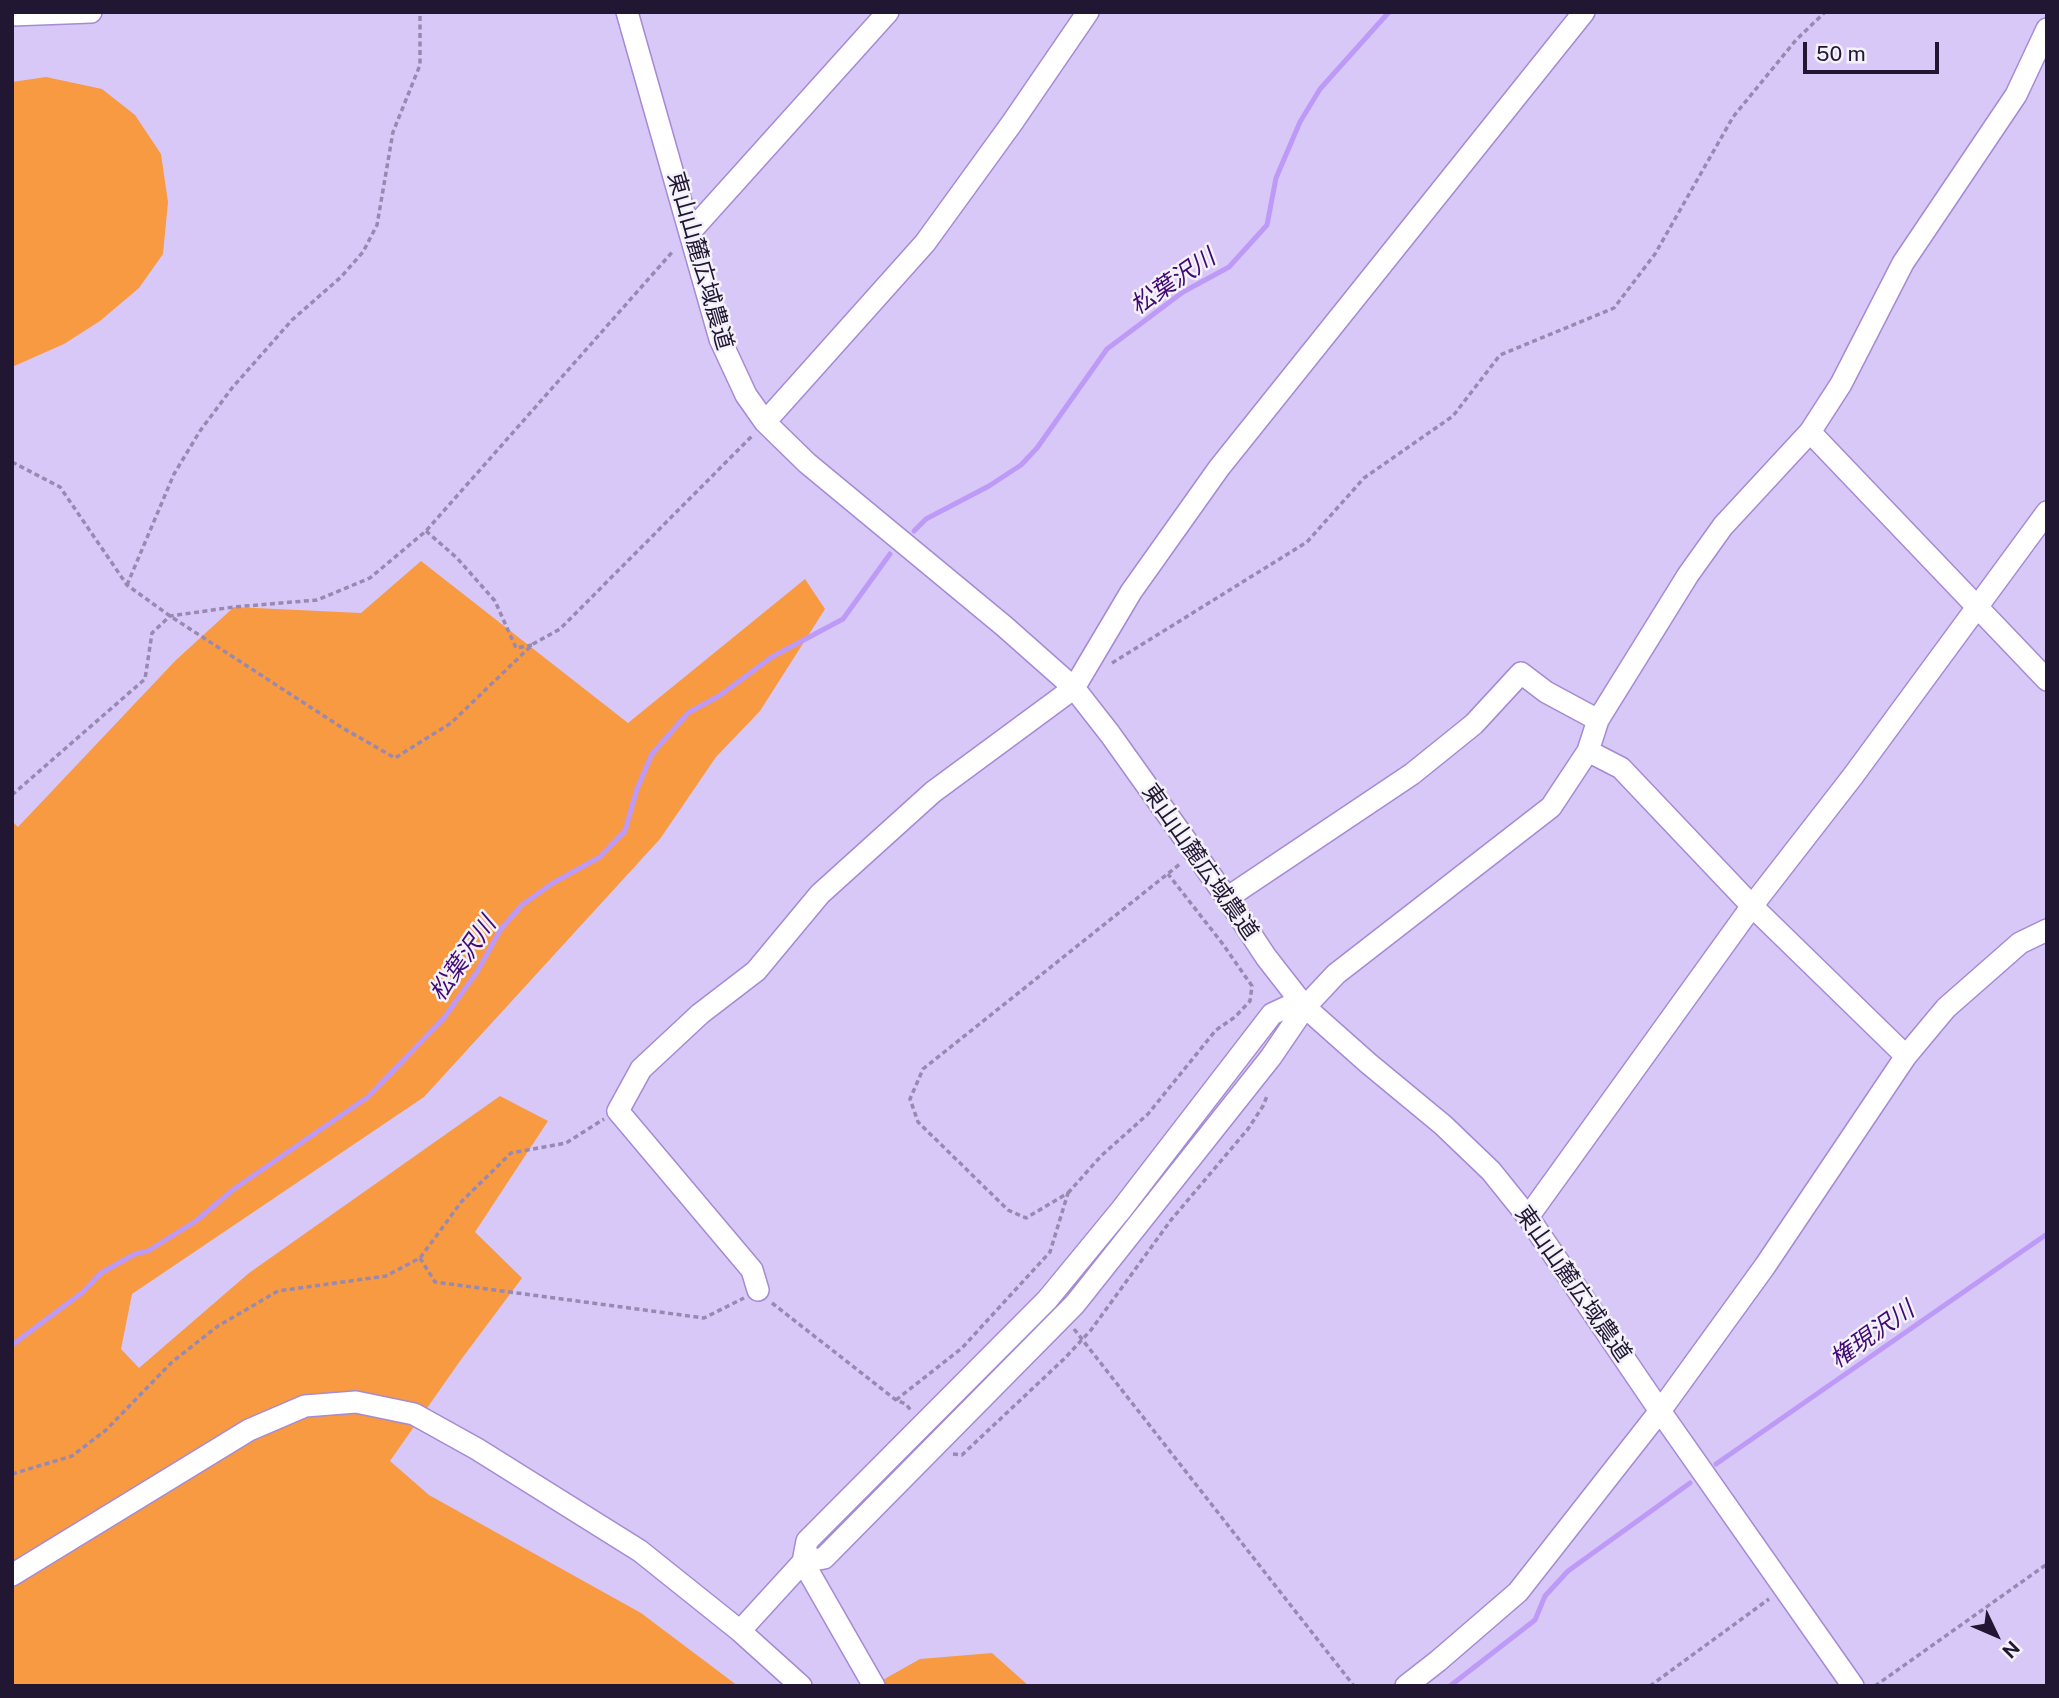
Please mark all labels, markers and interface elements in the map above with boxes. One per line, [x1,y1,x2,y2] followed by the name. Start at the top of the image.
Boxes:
[1807,28,1944,72] scale bar
[1816,41,1866,66] text: 50 m
[661,169,739,353] street label: 東山山麓広域農道
[1125,243,1221,321] water label: 松葉沢川
[1136,779,1264,945] street label: 東山山麓広域農道
[424,911,502,1007] water label: 松葉沢川
[1509,1201,1637,1367] street label: 東山山麓広域農道
[1824,1296,1920,1374] water label: 権現沢川
[1961,1600,2031,1670] north arrow
[1998,1637,2024,1663] text: N

